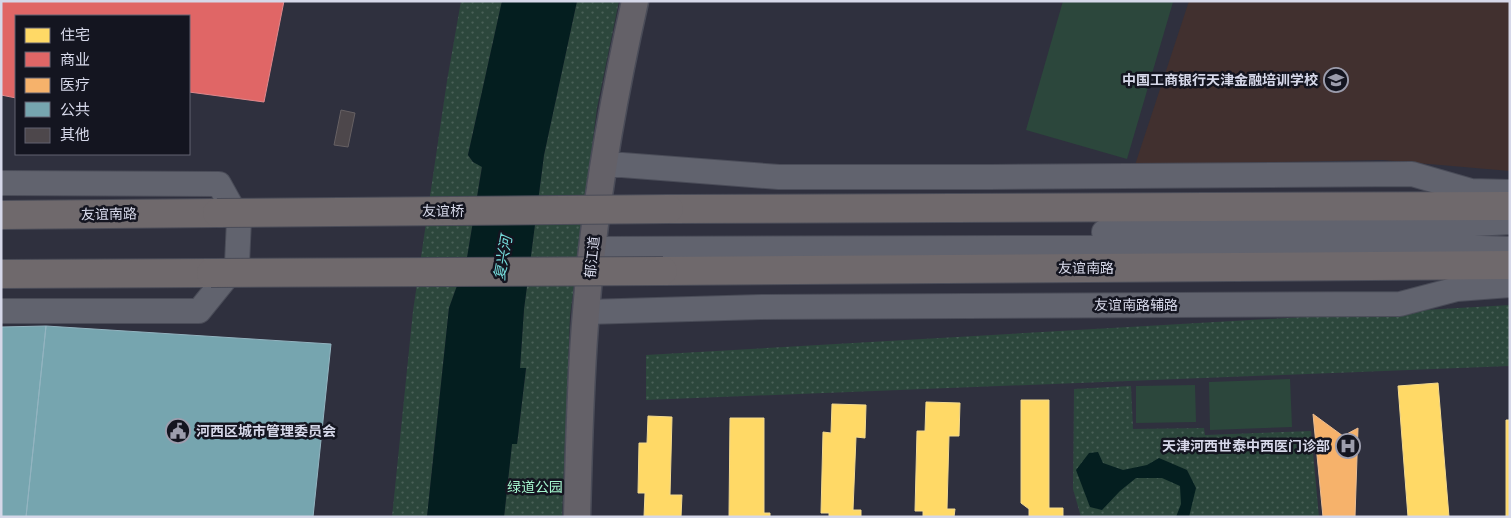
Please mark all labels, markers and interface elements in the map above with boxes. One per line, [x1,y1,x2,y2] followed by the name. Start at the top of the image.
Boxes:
[15,15,190,155] legend
[60,26,90,44] text: 住宅
[60,51,90,69] text: 商业
[1323,67,1349,93] school or university icon: 中国工商银行天津金融培训学校
[1122,72,1318,89] place label: 中国工商银行天津金融培训学校
[60,76,90,94] text: 医疗
[60,101,90,119] text: 公共
[60,126,90,144] text: 其他
[422,203,464,220] street label: 友谊桥
[81,206,137,223] street label: 友谊南路
[490,231,516,282] water label: 复兴河
[582,235,603,279] street label: 郁江道
[1058,260,1114,277] street label: 友谊南路
[1094,297,1178,314] street label: 友谊南路辅路
[165,418,191,444] public building icon: 河西区城市管理委员会
[196,423,336,440] place label: 河西区城市管理委员会
[1335,433,1361,459] hospital icon: 天津河西世泰中西医门诊部
[1162,438,1330,455] place label: 天津河西世泰中西医门诊部
[507,479,563,496] park label: 绿道公园

